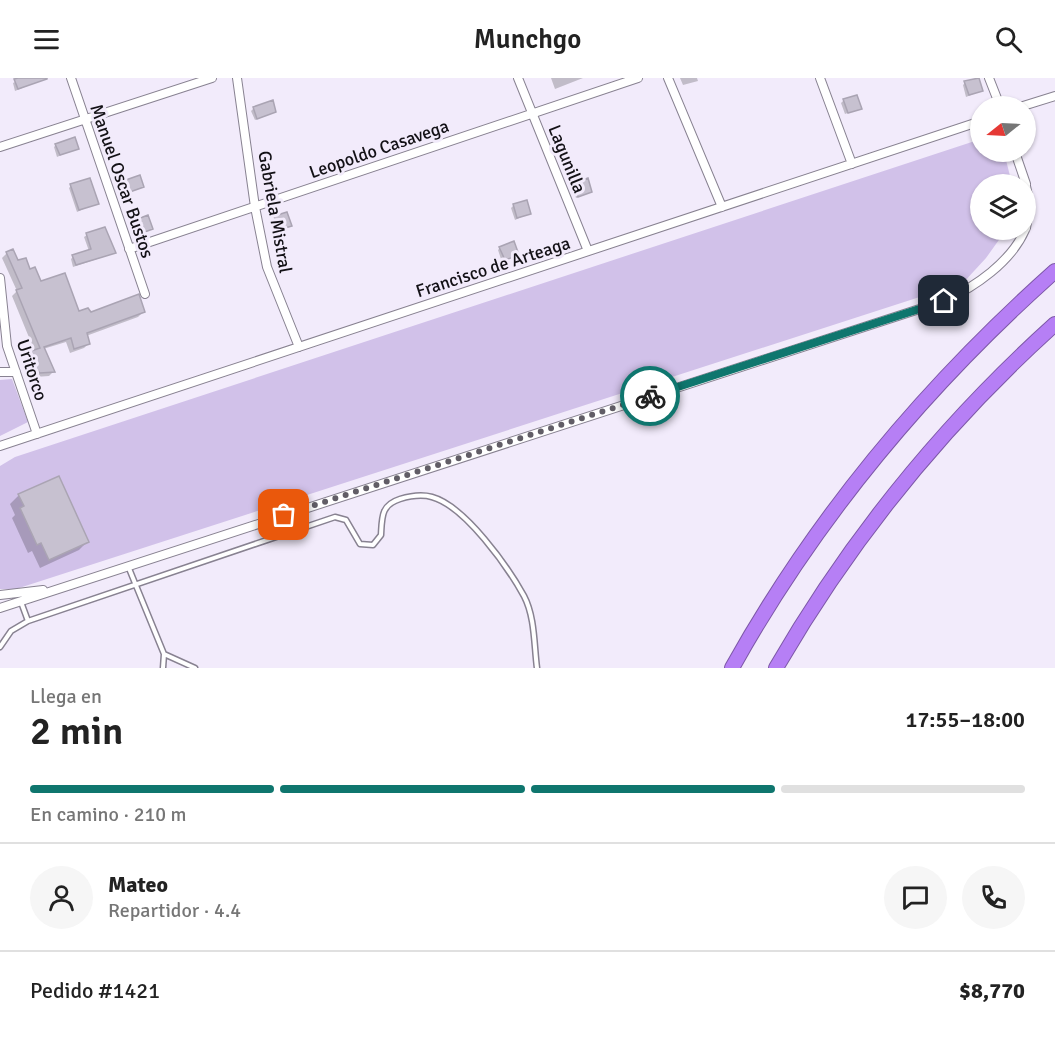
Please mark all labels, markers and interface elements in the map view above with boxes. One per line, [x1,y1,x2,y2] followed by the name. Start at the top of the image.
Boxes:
[30,23,63,56] icon: menu
[474,23,581,56] text: Munchgo
[992,23,1025,56] icon: search
[970,96,1036,162] north arrow
[970,96,1036,240] map controls
[85,101,159,261] street label: Manuel Oscar Bustos
[306,115,452,183] street label: Leopoldo Casavega
[543,122,591,196] street label: Lagunilla
[253,149,297,275] street label: Gabriela Mistral
[970,174,1036,240] button: layers
[413,232,573,302] street label: Francisco de Arteaga
[918,275,969,326] pin
[927,284,960,317] icon: home
[12,337,52,403] street label: Uritorco
[620,366,680,426] courier
[634,380,667,413] icon: bike
[258,489,309,540] pin
[267,498,300,531] icon: bag
[30,684,102,709] text: Llega en
[906,706,1025,733] text: 17:55–18:00
[30,707,123,755] text: 2 min
[30,802,187,827] text: En camino · 210 m
[30,866,93,929] button: person
[884,866,947,929] button: chat
[962,866,1025,929] button: phone
[108,871,168,898] text: Mateo
[108,898,241,923] text: Repartidor · 4.4
[30,977,160,1004] text: Pedido #1421
[959,977,1025,1004] text: $8,770

